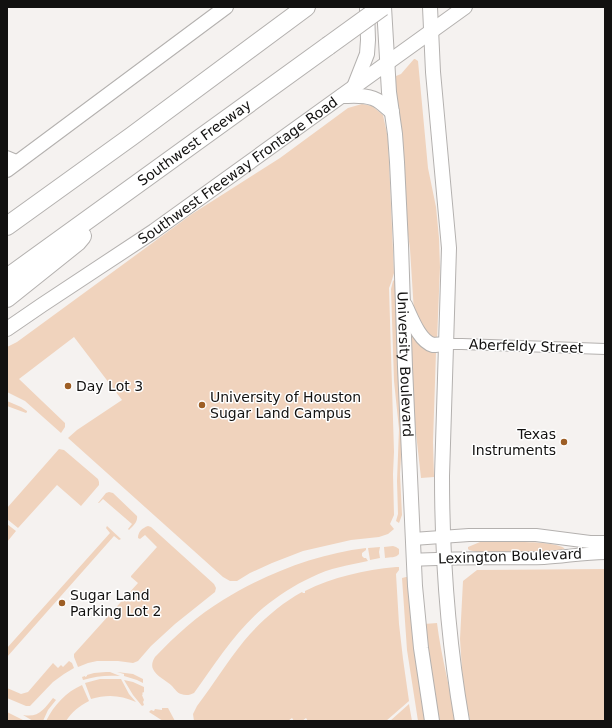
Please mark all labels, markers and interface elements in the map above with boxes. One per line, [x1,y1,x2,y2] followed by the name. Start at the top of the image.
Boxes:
[135,93,341,247] street label: Southwest Freeway Frontage Road
[134,96,254,189] street label: Southwest Freeway
[395,291,416,437] street label: University Boulevard
[469,336,584,356] street label: Aberfeldy Street
[76,378,143,394] place label: Day Lot 3
[63,381,73,391] marker: Day Lot 3
[210,389,361,421] place label: University of Houston Sugar Land Campus
[197,400,207,410] marker: University of Houston Sugar Land Campus
[472,426,556,458] place label: Texas Instruments
[559,437,569,447] marker: Texas Instruments
[438,545,582,567] street label: Lexington Boulevard
[70,587,161,619] place label: Sugar Land Parking Lot 2
[57,598,67,608] marker: Sugar Land Parking Lot 2

